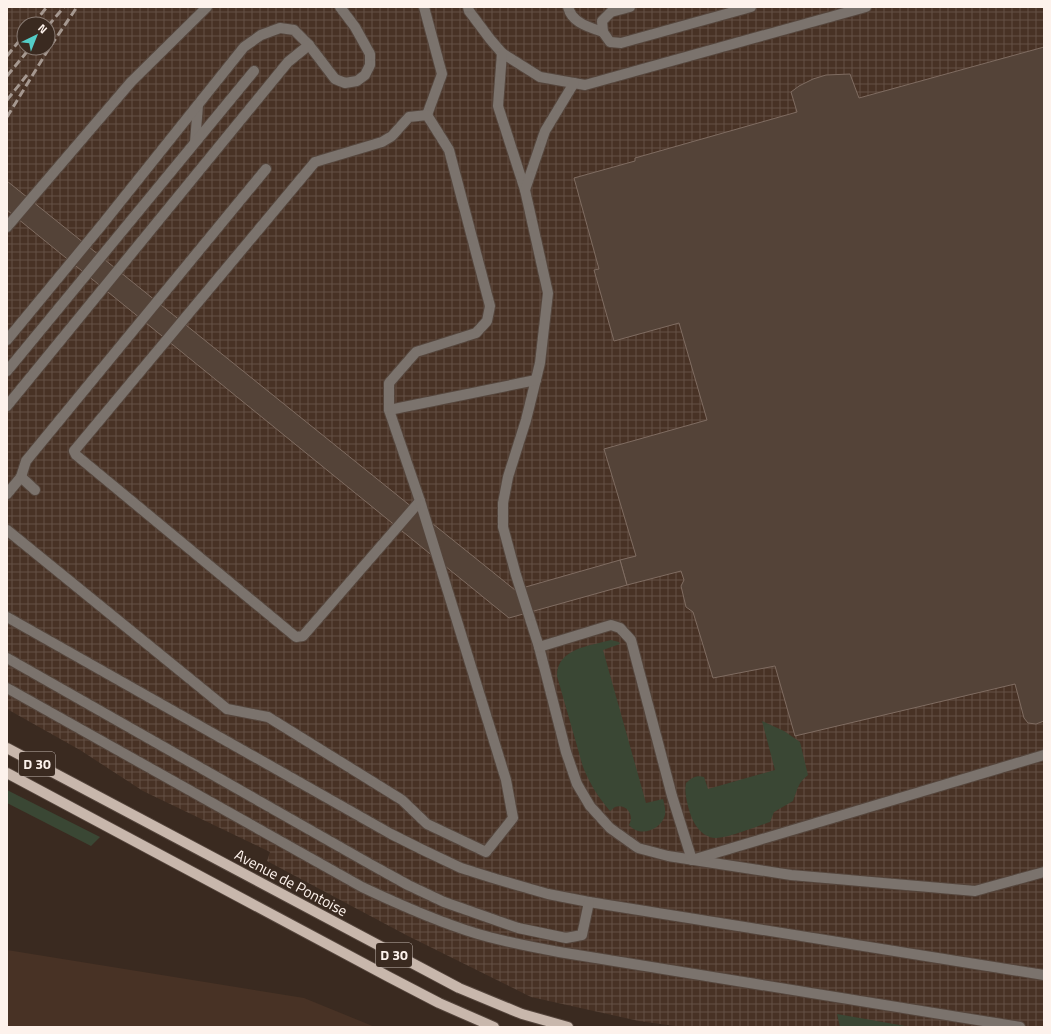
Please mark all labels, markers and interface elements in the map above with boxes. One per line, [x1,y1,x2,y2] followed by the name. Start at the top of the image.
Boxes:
[16,16,56,56] north arrow
[35,20,51,37] text: N
[19,752,55,776] road number: D 30
[231,843,352,922] street label: Avenue de Pontoise
[376,943,412,967] road number: D 30

